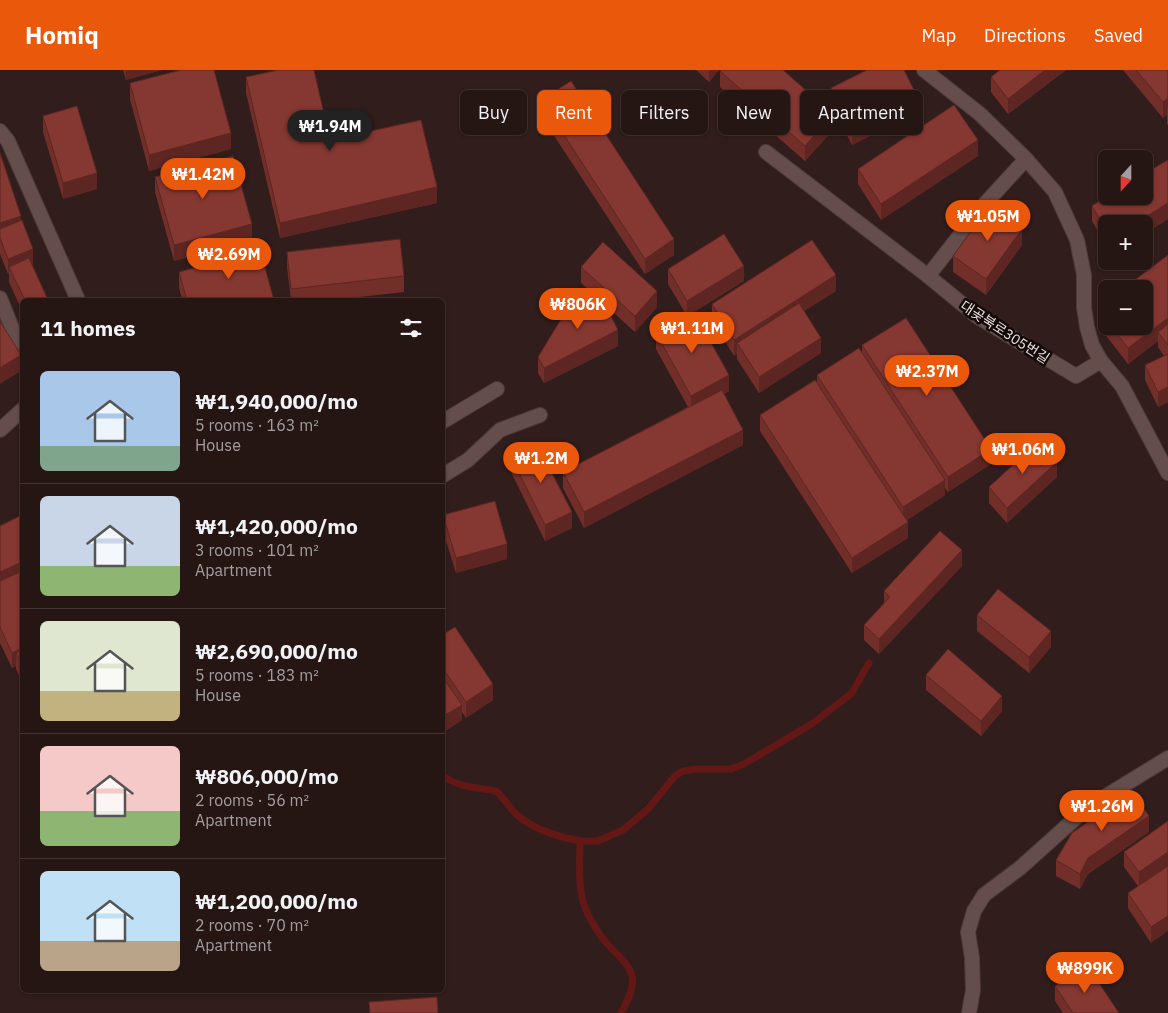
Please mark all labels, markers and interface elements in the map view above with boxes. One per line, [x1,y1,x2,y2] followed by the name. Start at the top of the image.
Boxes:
[25,19,99,51] text: Homiq
[921,24,956,47] text: Map
[984,24,1066,47] text: Directions
[1094,24,1143,47] text: Saved
[460,90,527,135] chip: Buy
[537,90,611,135] chip: Rent
[621,90,708,135] chip: Filters
[718,90,790,135] chip: New
[800,90,923,135] chip: Apartment
[289,109,371,152] pin: ₩1.94M
[298,116,362,136] text: ₩1.94M
[1098,150,1152,205] north arrow
[1098,150,1153,335] map controls
[162,158,244,200] pin: ₩1.42M
[171,164,235,184] text: ₩1.42M
[947,200,1029,242] pin: ₩1.05M
[956,206,1020,226] text: ₩1.05M
[1098,215,1153,270] button: +
[188,238,270,280] pin: ₩2.69M
[197,244,261,264] text: ₩2.69M
[1098,280,1153,335] button: −
[543,288,613,330] pin: ₩806K
[550,294,606,314] text: ₩806K
[957,297,1053,367] street label: 대곶북로305번길
[651,312,733,354] pin: ₩1.11M
[40,314,136,342] text: 11 homes
[397,314,425,342] icon: filters
[660,318,724,338] text: ₩1.11M
[886,354,968,397] pin: ₩2.37M
[895,361,959,381] text: ₩2.37M
[195,387,358,415] text: ₩1,940,000/mo
[80,391,140,451] icon: home
[195,415,319,435] text: 5 rooms · 163 m²
[982,432,1064,475] pin: ₩1.06M
[195,435,241,455] text: House
[991,439,1055,459] text: ₩1.06M
[506,442,576,484] pin: ₩1.2M
[514,448,568,468] text: ₩1.2M
[195,512,358,540] text: ₩1,420,000/mo
[80,516,140,576] icon: home
[195,540,319,560] text: 3 rooms · 101 m²
[195,560,272,580] text: Apartment
[195,637,358,665] text: ₩2,690,000/mo
[80,641,140,701] icon: home
[195,665,319,685] text: 5 rooms · 183 m²
[195,685,241,705] text: House
[195,762,339,790] text: ₩806,000/mo
[80,766,140,826] icon: home
[195,790,309,810] text: 2 rooms · 56 m²
[1061,790,1143,832] pin: ₩1.26M
[1070,796,1134,816] text: ₩1.26M
[195,810,272,830] text: Apartment
[195,887,358,915] text: ₩1,200,000/mo
[80,891,140,951] icon: home
[195,915,309,935] text: 2 rooms · 70 m²
[195,935,272,955] text: Apartment
[1050,952,1120,994] pin: ₩899K
[1057,958,1113,978] text: ₩899K

